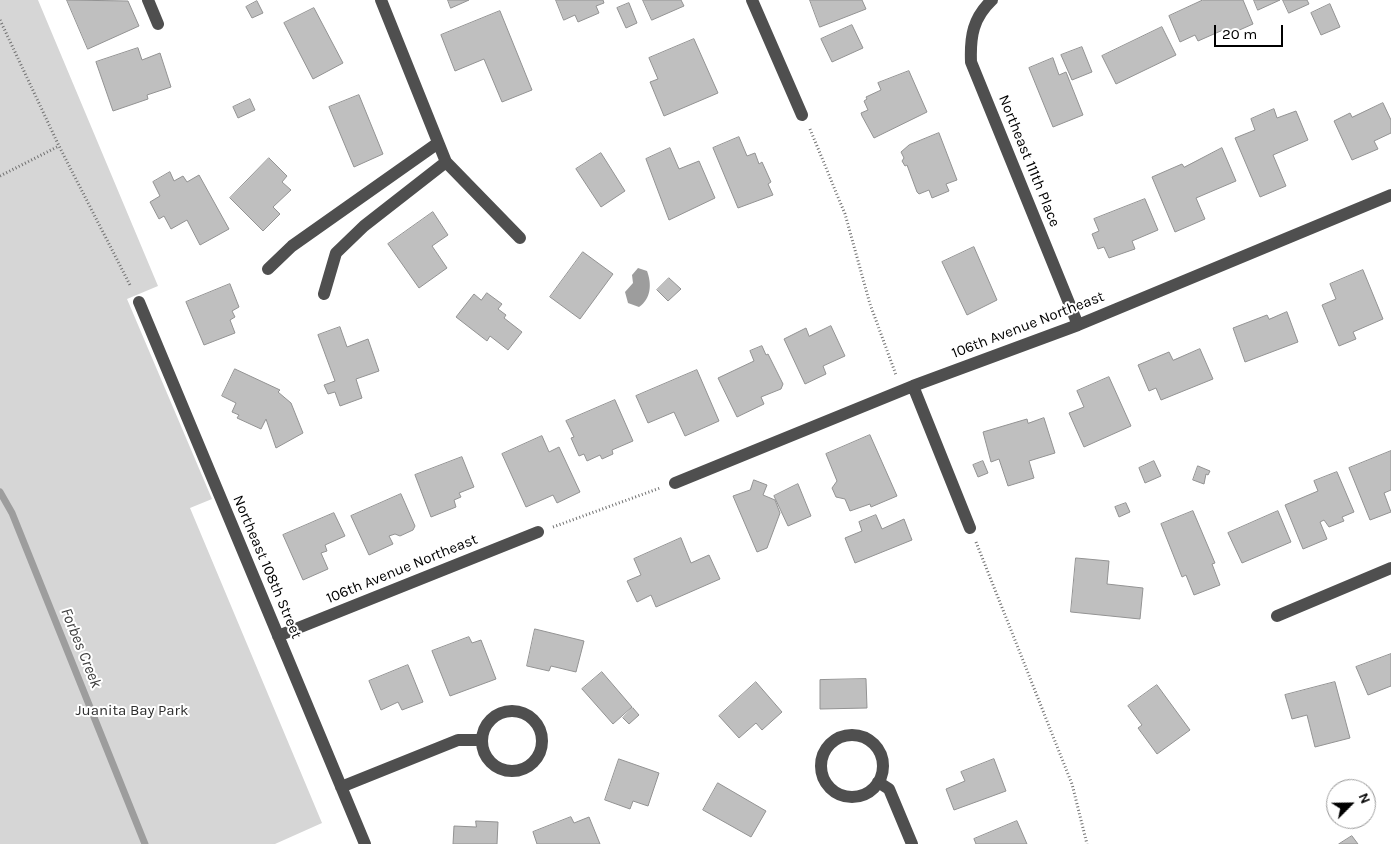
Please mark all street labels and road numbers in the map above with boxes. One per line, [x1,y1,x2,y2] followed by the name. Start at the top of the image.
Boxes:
[994,92,1064,230] street label: Northeast 111th Place
[949,288,1107,362] street label: 106th Avenue Northeast
[229,493,305,641] street label: Northeast 108th Street
[324,530,480,608] street label: 106th Avenue Northeast

